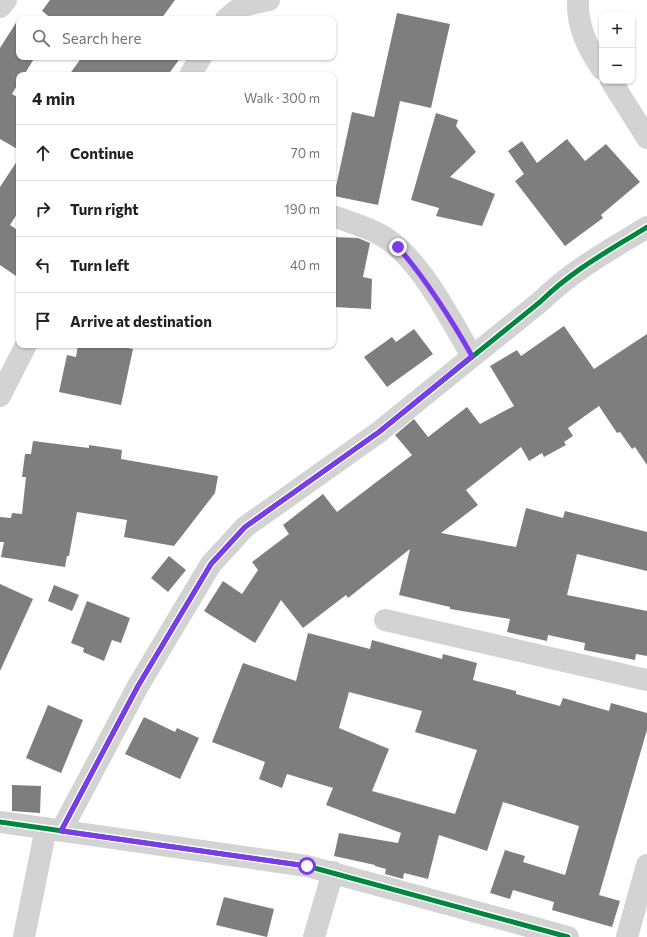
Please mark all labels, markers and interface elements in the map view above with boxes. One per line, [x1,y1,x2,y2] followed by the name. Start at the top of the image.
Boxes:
[599,12,635,84] map controls
[599,12,635,48] button: +
[16,16,336,60] search box
[30,27,52,49] icon: search
[62,29,141,47] text: Search here
[599,48,635,84] button: −
[32,88,75,109] text: 4 min
[244,90,320,106] text: Walk · 300 m
[32,142,54,164] icon: ahead
[70,144,134,162] text: Continue
[291,145,320,161] text: 70 m
[32,198,54,220] icon: right
[70,200,139,218] text: Turn right
[284,201,320,217] text: 190 m
[389,238,407,256] route end
[32,254,54,276] icon: left
[70,256,129,274] text: Turn left
[290,257,320,273] text: 40 m
[32,310,54,332] icon: arrive
[70,312,212,330] text: Arrive at destination
[298,857,316,875] route start

